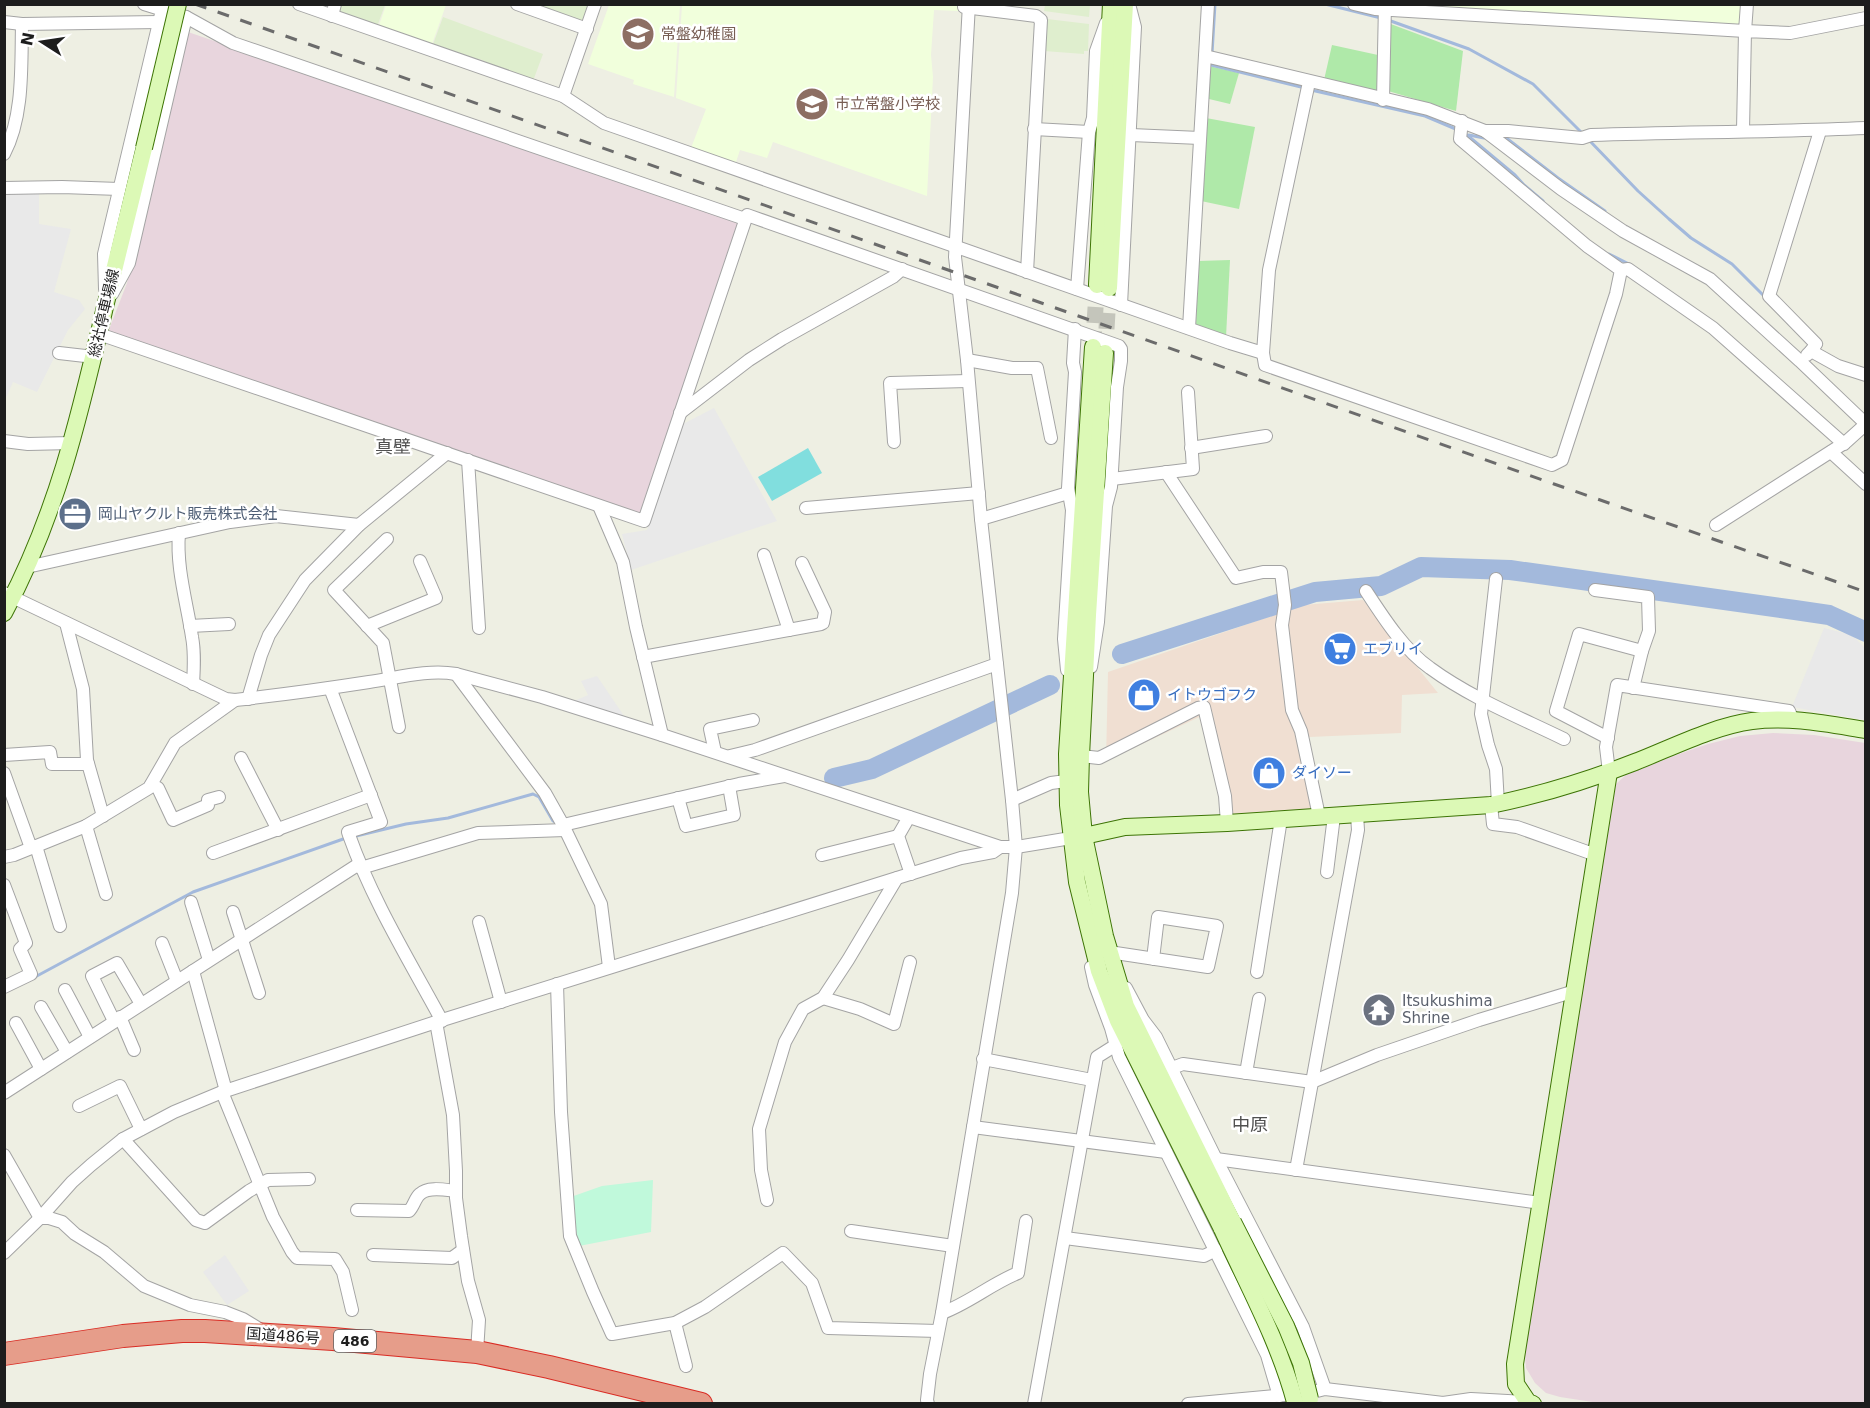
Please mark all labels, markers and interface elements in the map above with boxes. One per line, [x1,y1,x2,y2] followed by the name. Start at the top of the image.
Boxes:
[12,12,72,72] north arrow
[620,16,656,52] school or university icon: 常盤幼稚園
[661,25,736,43] place label: 常盤幼稚園
[17,30,39,48] text: N
[794,86,830,122] school or university icon: 市立常盤小学校
[835,95,940,113] place label: 市立常盤小学校
[85,267,123,359] street label: 総社停車場線
[375,436,411,457] district label: 真壁
[57,496,93,532] office icon: 岡山ヤクルト販売株式会社
[98,505,278,523] place label: 岡山ヤクルト販売株式会社
[1322,631,1358,667] supermarket icon: エブリイ
[1363,640,1423,658] place label: エブリイ
[1126,677,1162,713] shop icon: イトウゴフク
[1167,686,1257,704] place label: イトウゴフク
[1251,755,1287,791] shop icon: ダイソー
[1292,764,1352,782] place label: ダイソー
[1361,992,1397,1028] temple icon: Itsukushima Shrine
[1402,992,1493,1027] place label: Itsukushima Shrine
[1232,1114,1268,1135] district label: 中原
[246,1324,320,1348] street label: 国道486号
[334,1330,376,1352] road number: 486

